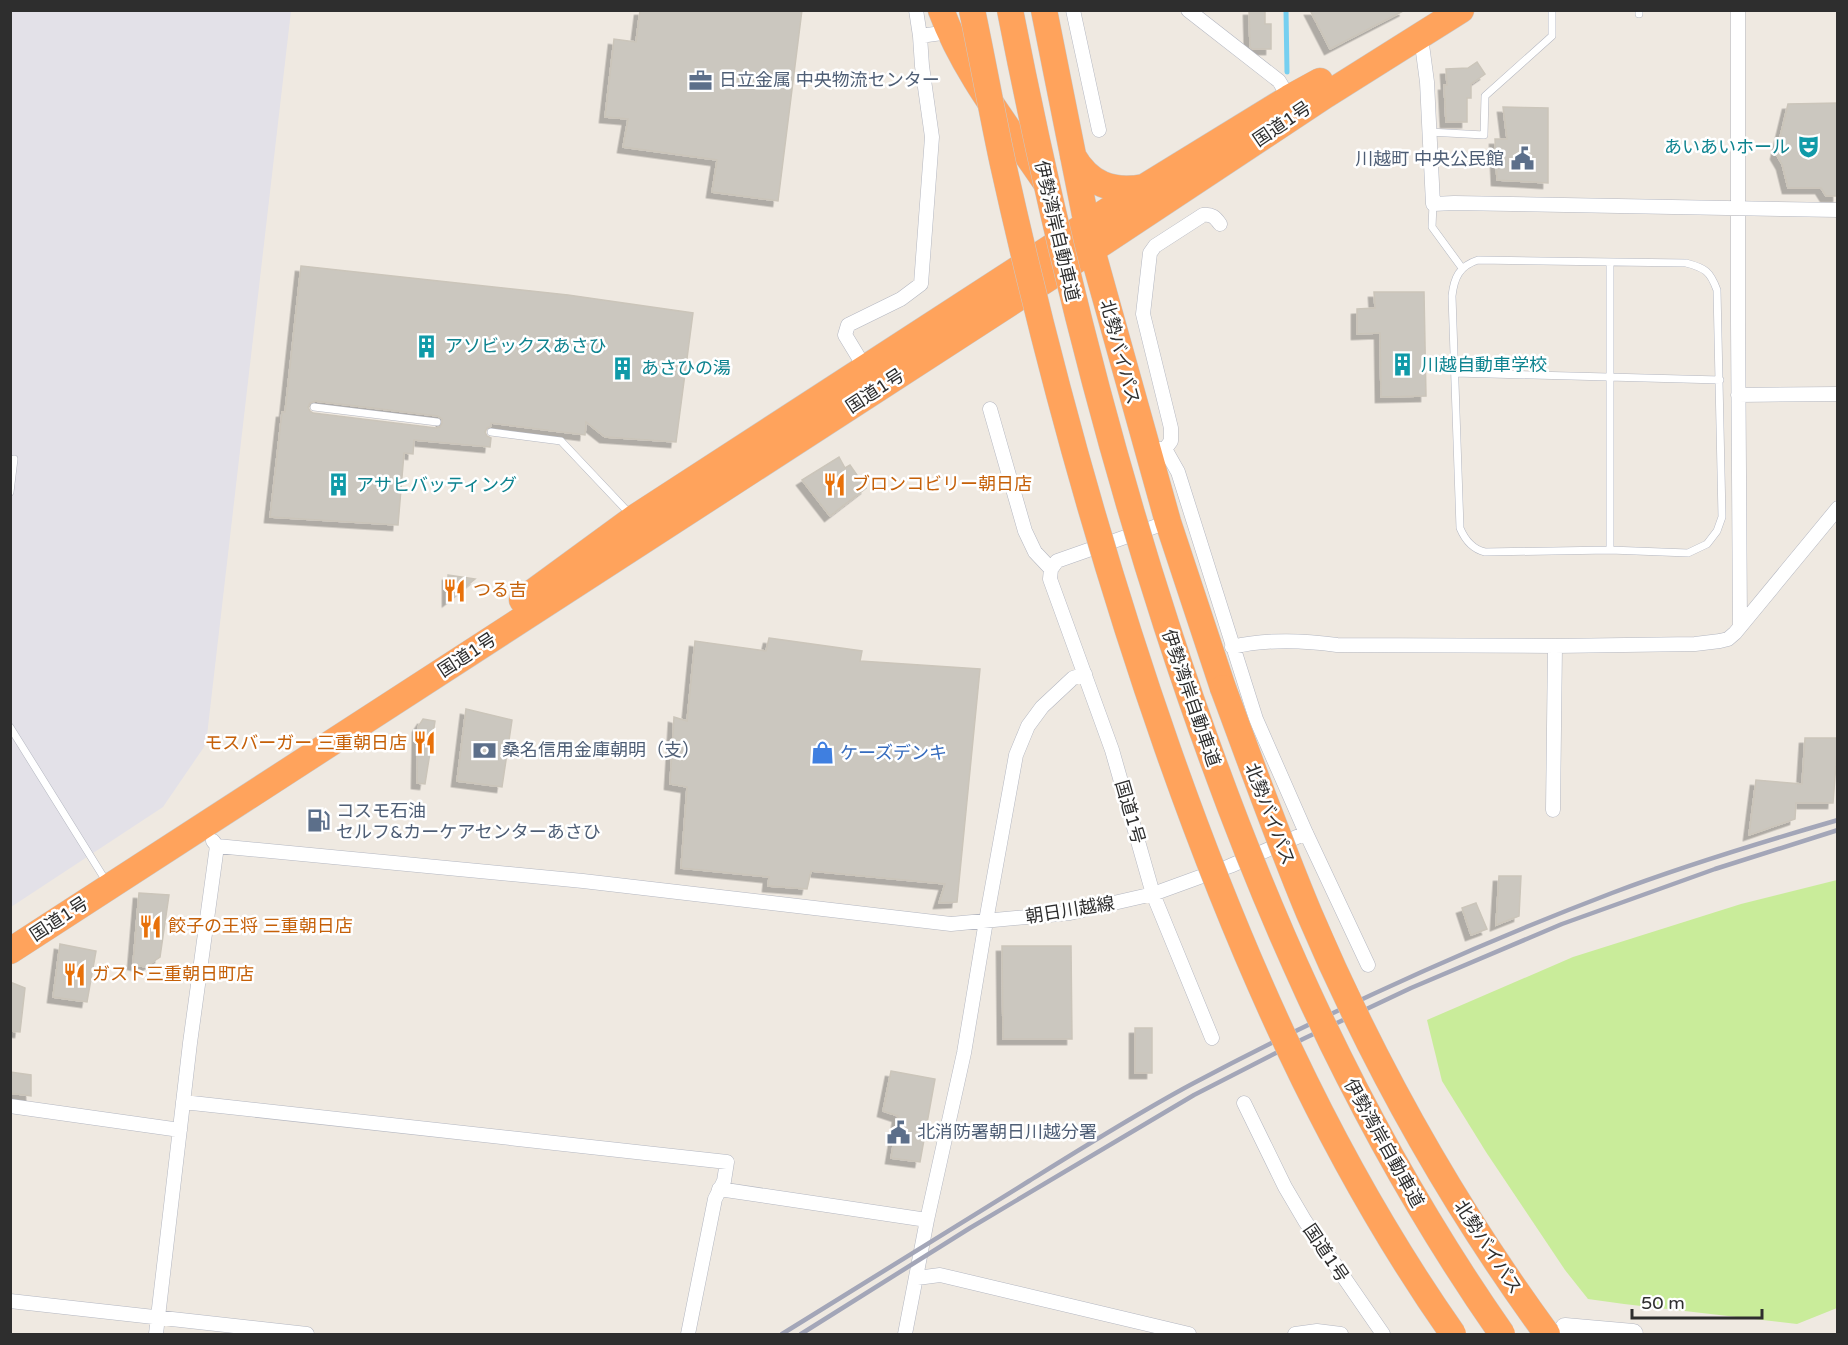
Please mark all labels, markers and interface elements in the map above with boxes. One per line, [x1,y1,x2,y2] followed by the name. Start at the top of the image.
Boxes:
[688,67,714,93] office icon: 日立金属 中央物流センター
[719,69,940,91] place label: 日立金属 中央物流センター
[1249,97,1315,151] street label: 国道1号
[1795,134,1821,160] theatre icon: あいあいホール
[1664,136,1790,158] place label: あいあいホール
[1509,146,1535,172] public building icon: 川越町 中央公民館
[1355,148,1504,170] place label: 川越町 中央公民館
[1030,158,1084,304] street label: 伊勢湾岸自動車道
[1095,297,1145,407] street label: 北勢バイパス
[414,333,440,359] building icon: アソビックスあさひ
[445,335,606,357] place label: アソビックスあさひ
[1390,352,1416,378] building icon: 川越自動車学校
[1421,354,1547,376] place label: 川越自動車学校
[610,355,636,381] building icon: あさひの湯
[641,357,731,379] place label: あさひの湯
[842,364,908,418] street label: 国道1号
[821,471,847,497] restaurant icon: ブロンコビリー朝日店
[325,472,351,498] building icon: アサヒバッティング
[852,473,1032,495] place label: ブロンコビリー朝日店
[356,474,517,496] place label: アサヒバッティング
[442,577,468,603] restaurant icon: つる吉
[473,579,527,601] place label: つる吉
[1157,626,1225,770] street label: 伊勢湾岸自動車道
[434,628,500,682] street label: 国道1号
[412,730,438,756] restaurant icon: モスバーガー 三重朝日店
[204,732,407,754] place label: モスバーガー 三重朝日店
[471,737,497,763] bank icon: 桑名信用金庫朝明（支）
[502,739,700,761] place label: 桑名信用金庫朝明（支）
[809,740,835,766] shop icon: ケーズデンキ
[840,742,947,764] place label: ケーズデンキ
[1240,760,1300,868] street label: 北勢バイパス
[1110,778,1150,846] street label: 国道1号
[336,800,601,843] place label: コスモ石油 セルフ&カーケアセンターあさひ
[305,808,331,834] fuel station icon: コスモ石油 セルフ&カーケアセンターあさひ
[26,892,92,946] street label: 国道1号
[1024,892,1116,928] street label: 朝日川越線
[137,913,163,939] restaurant icon: 餃子の王将 三重朝日店
[168,915,353,937] place label: 餃子の王将 三重朝日店
[61,961,87,987] restaurant icon: ガスト三重朝日町店
[92,963,254,985] place label: ガスト三重朝日町店
[1339,1075,1429,1211] street label: 伊勢湾岸自動車道
[886,1119,912,1145] public building icon: 北消防署朝日川越分署
[917,1121,1097,1143] place label: 北消防署朝日川越分署
[1449,1196,1527,1298] street label: 北勢バイパス
[1299,1220,1353,1286] street label: 国道1号
[1632,1282,1762,1320] scale bar
[1641,1292,1685,1314] text: 50 m

